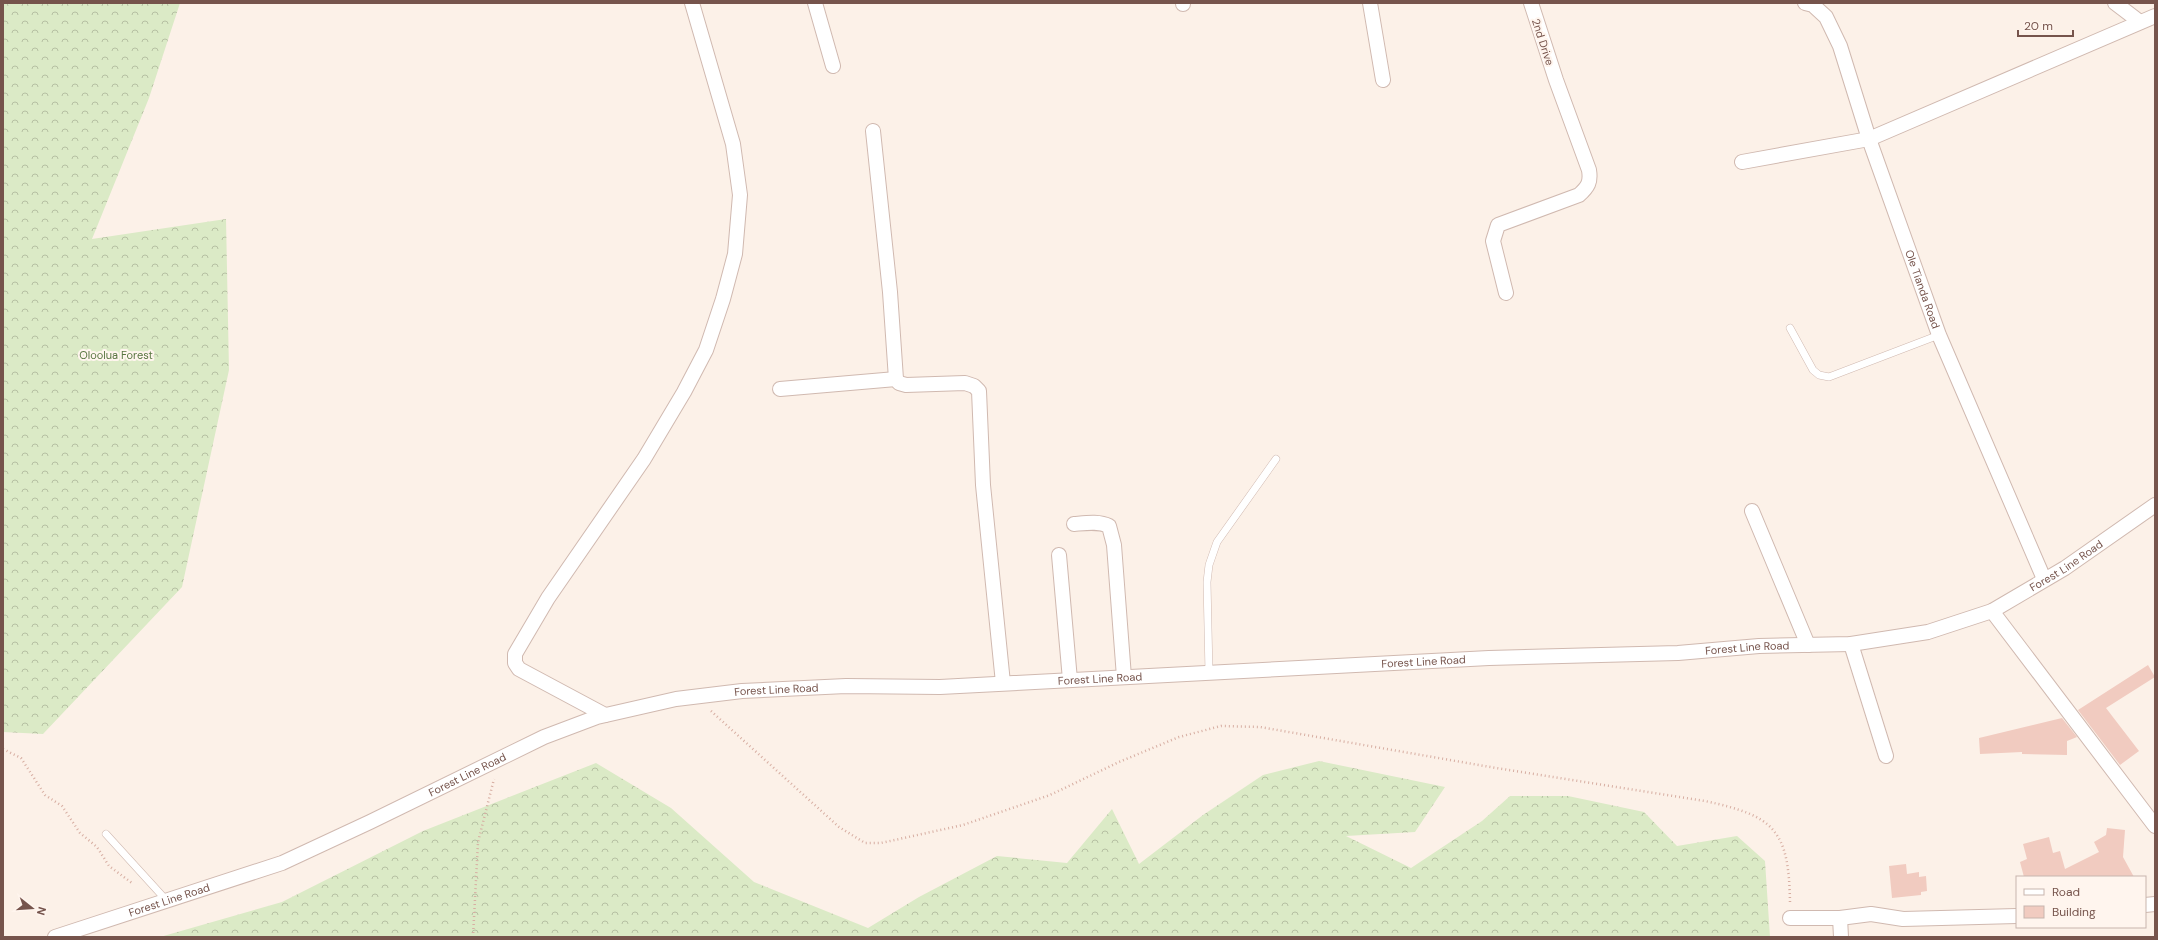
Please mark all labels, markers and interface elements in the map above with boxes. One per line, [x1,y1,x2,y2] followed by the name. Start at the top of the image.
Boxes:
[2018,12,2073,38] scale bar
[1529,17,1557,67] street label: 2nd Drive
[2024,18,2053,34] text: 20 m
[1902,248,1943,331] street label: Ole Tianda Road
[79,348,153,362] park label: Oloolua Forest
[2027,537,2105,594] street label: Forest Line Road
[1704,638,1790,658] street label: Forest Line Road
[1381,652,1466,671] street label: Forest Line Road
[1057,669,1143,688] street label: Forest Line Road
[733,680,819,699] street label: Forest Line Road
[426,750,508,799] street label: Forest Line Road
[2016,876,2146,928] legend
[127,880,211,920] street label: Forest Line Road
[2052,884,2080,900] text: Road
[12,888,52,928] north arrow
[2052,904,2096,920] text: Building
[34,905,49,917] text: N

